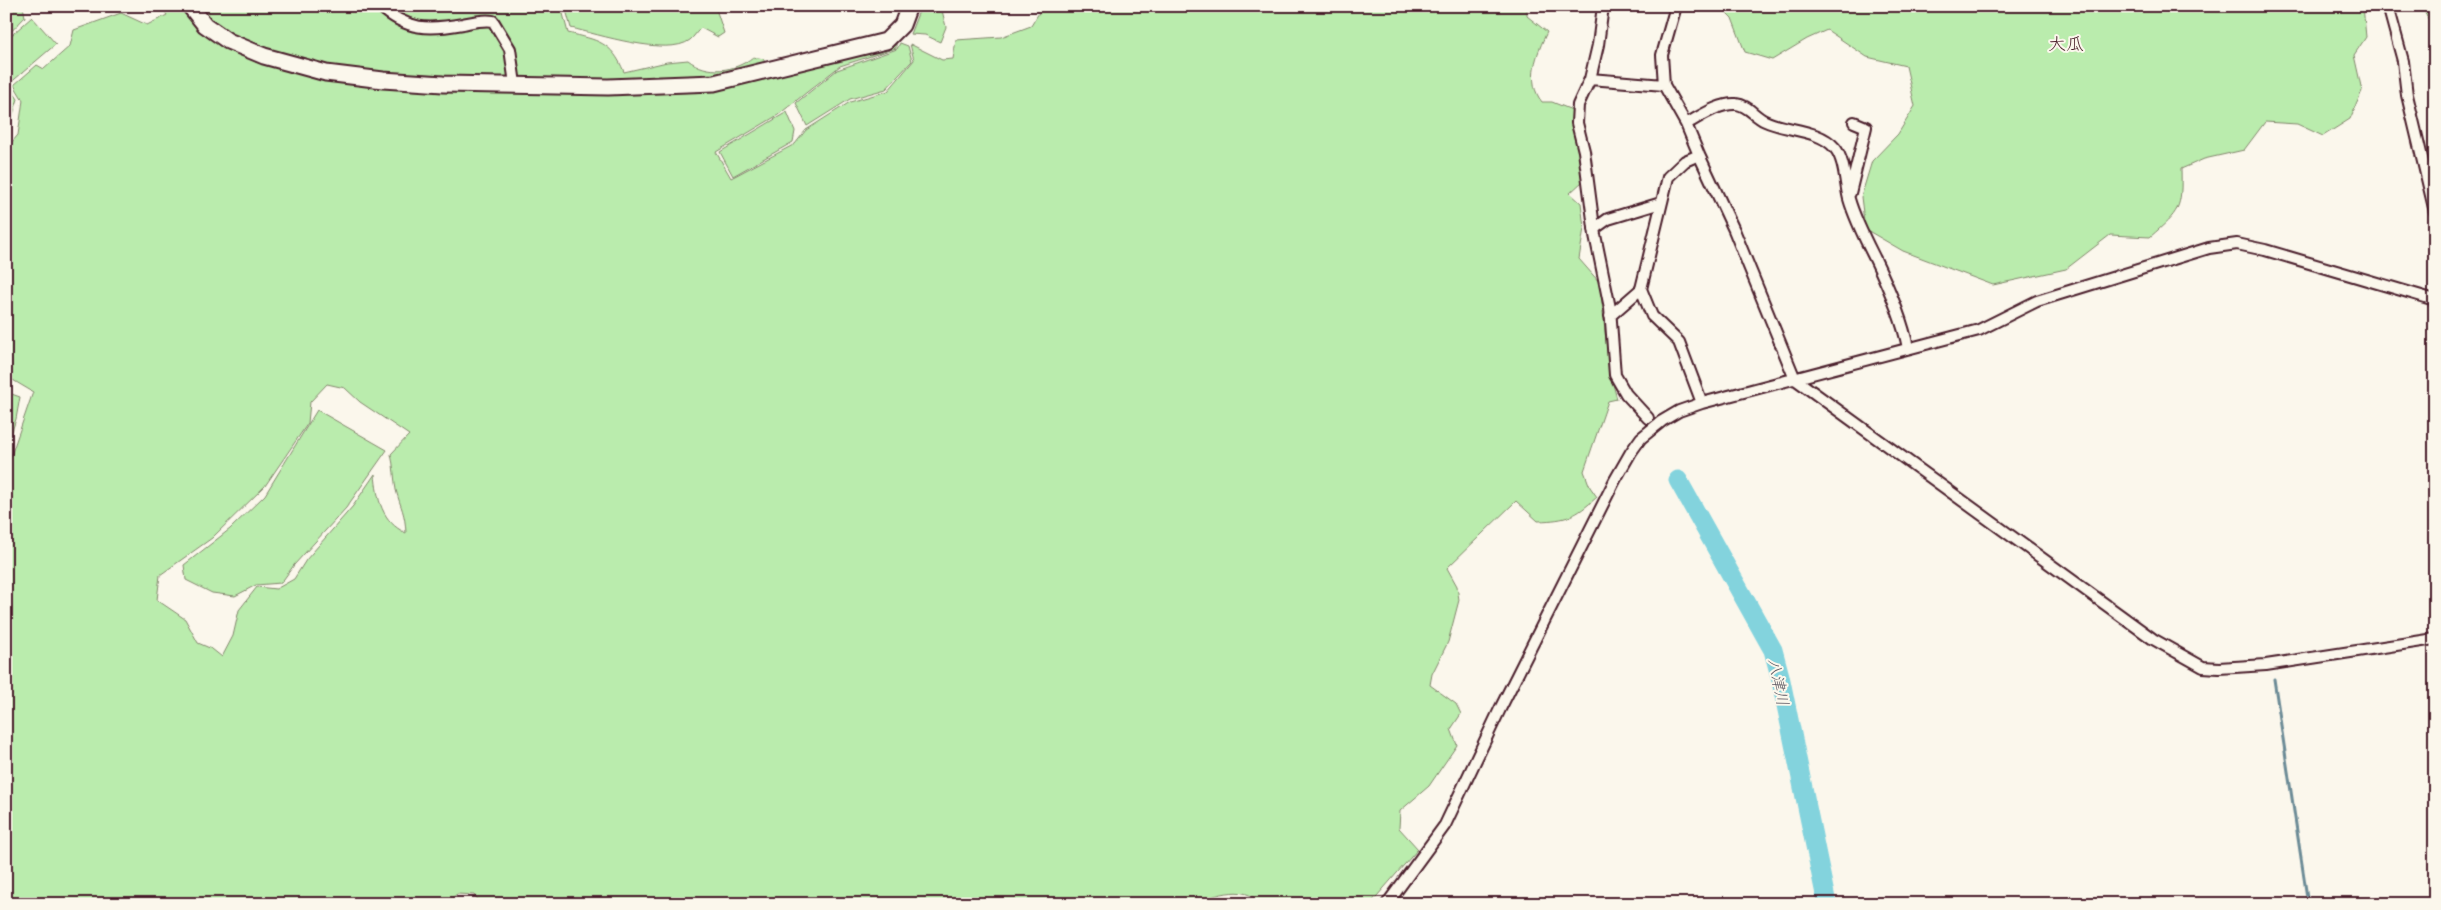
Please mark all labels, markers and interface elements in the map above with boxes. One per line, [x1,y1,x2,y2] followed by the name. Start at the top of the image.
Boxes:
[2048,28,2084,60] district label: 大瓜
[1759,656,1798,709] water label: 八津川

